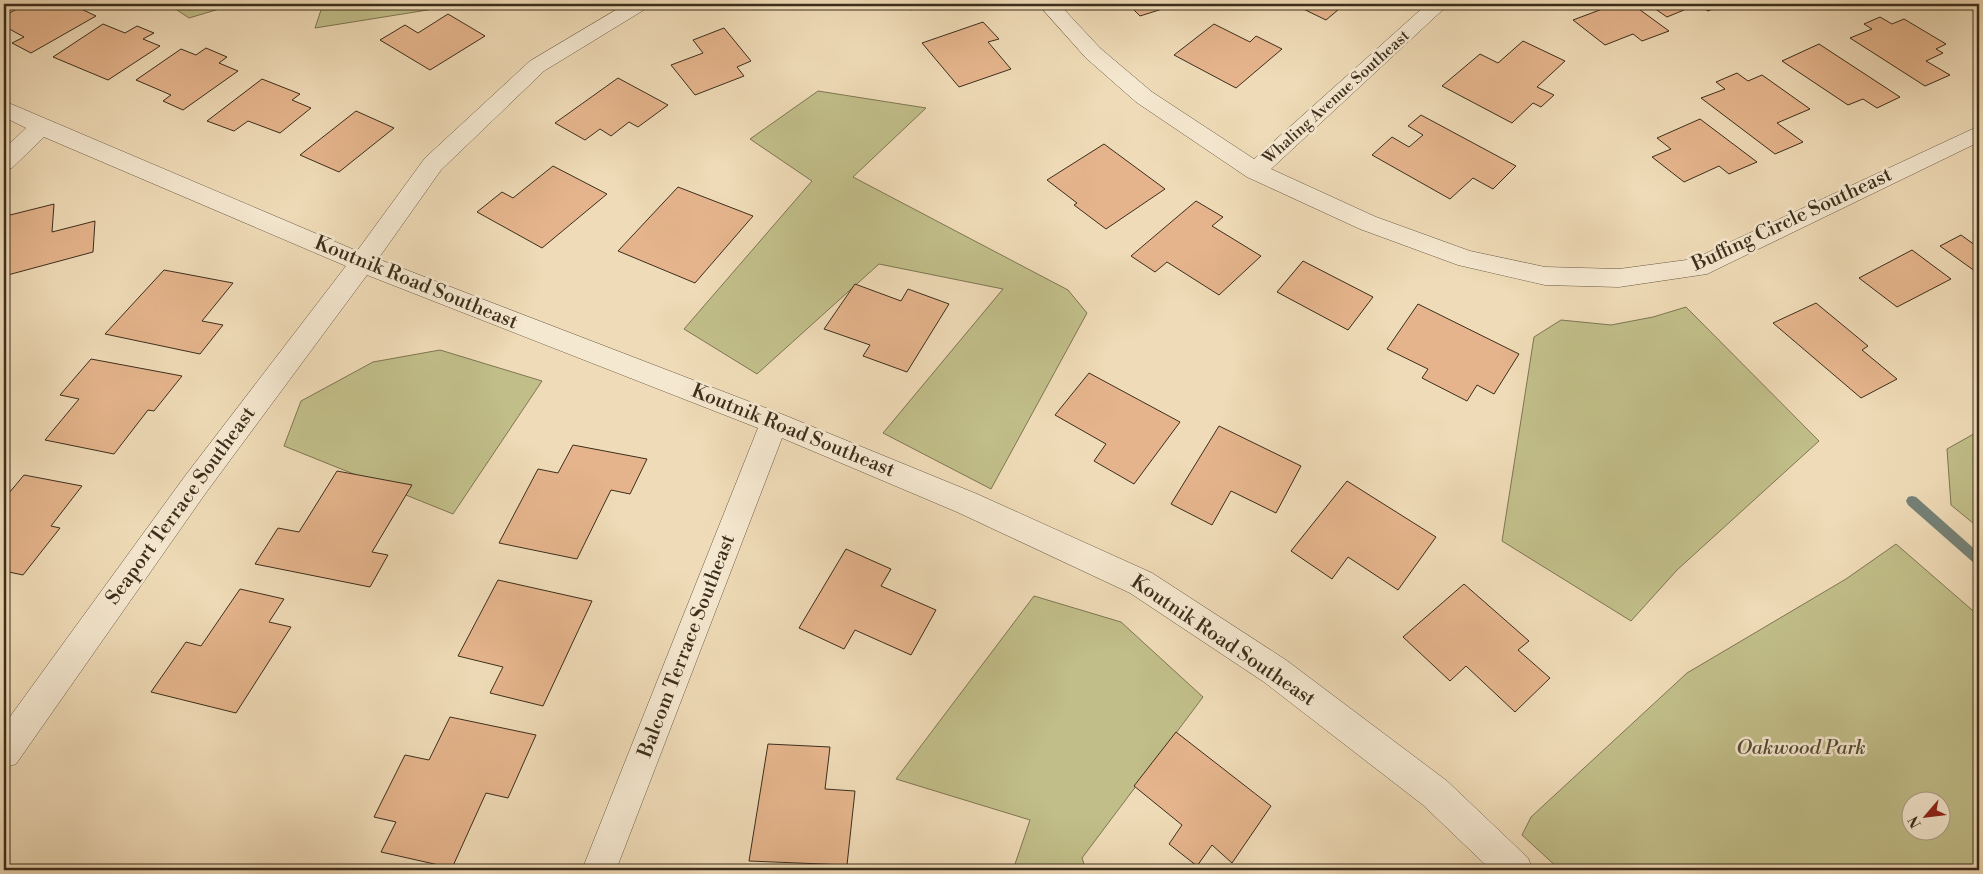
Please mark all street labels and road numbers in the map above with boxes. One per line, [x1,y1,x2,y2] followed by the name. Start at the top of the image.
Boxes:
[1258,25,1414,169] street label: Whaling Avenue Southeast
[1687,163,1896,278] street label: Buffing Circle Southeast
[311,231,521,335] street label: Koutnik Road Southeast
[688,379,898,483] street label: Koutnik Road Southeast
[101,402,261,610] street label: Seaport Terrace Southeast
[632,531,741,762] street label: Balcom Terrace Southeast
[1126,570,1320,712] street label: Koutnik Road Southeast

